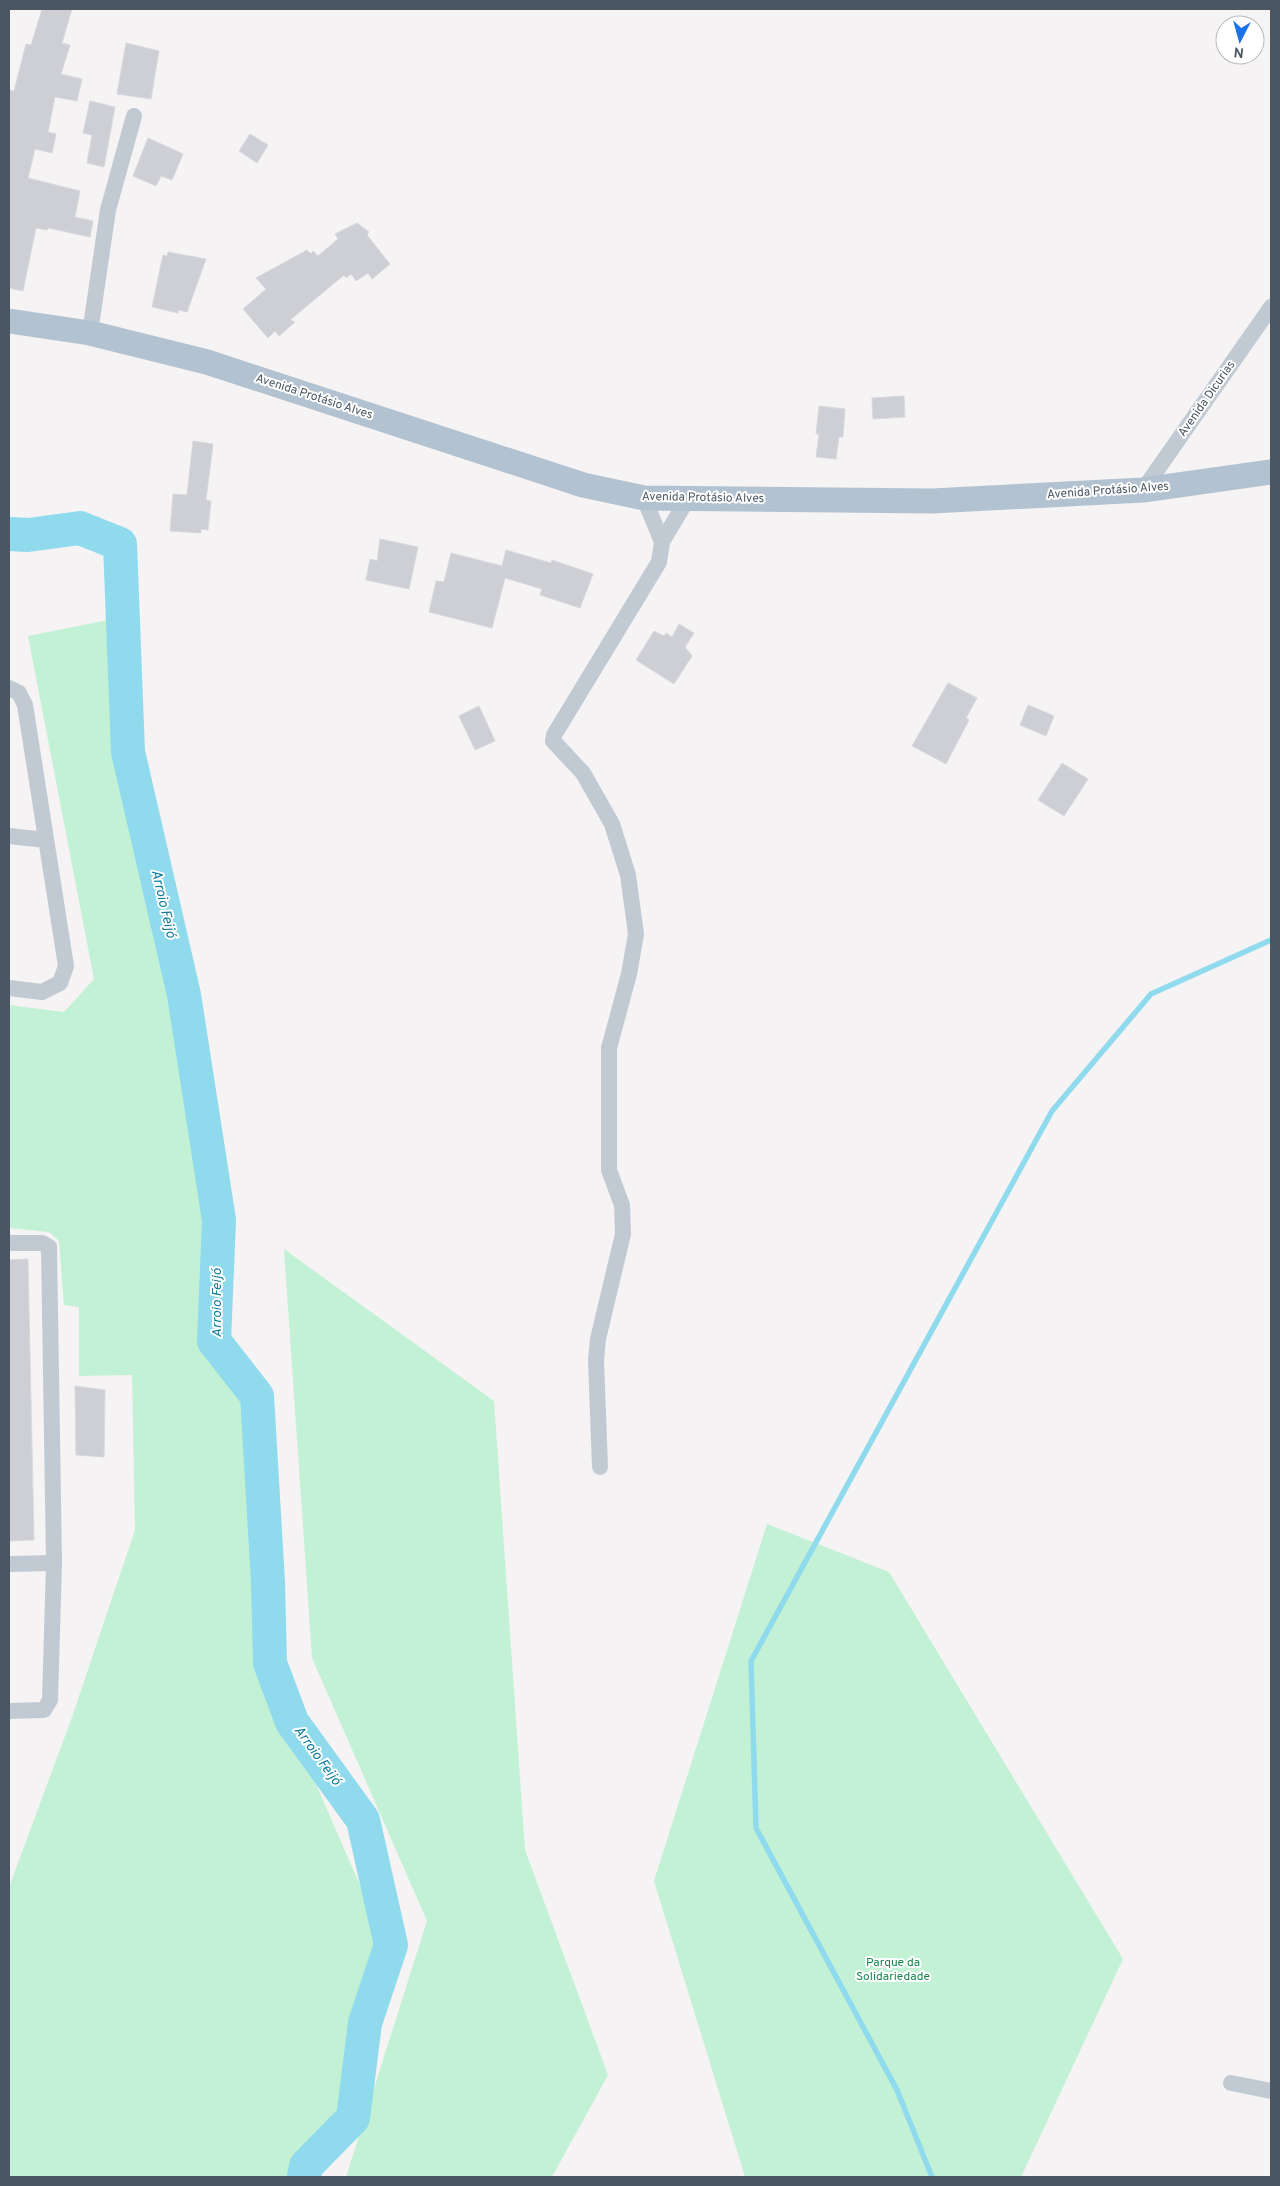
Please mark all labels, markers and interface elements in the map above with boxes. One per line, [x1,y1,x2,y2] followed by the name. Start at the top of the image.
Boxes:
[1215,15,1265,65] north arrow
[1233,42,1245,60] text: N
[1175,358,1239,440] street label: Avenida Dicurias
[253,370,375,424] street label: Avenida Protásio Alves
[1046,479,1170,503] street label: Avenida Protásio Alves
[642,489,764,507] street label: Avenida Protásio Alves
[147,868,179,941] water label: Arroio Feijó
[209,1267,226,1338] water label: Arroio Feijó
[290,1723,345,1790] water label: Arroio Feijó
[856,1955,930,1985] park label: Parque da Solidariedade

